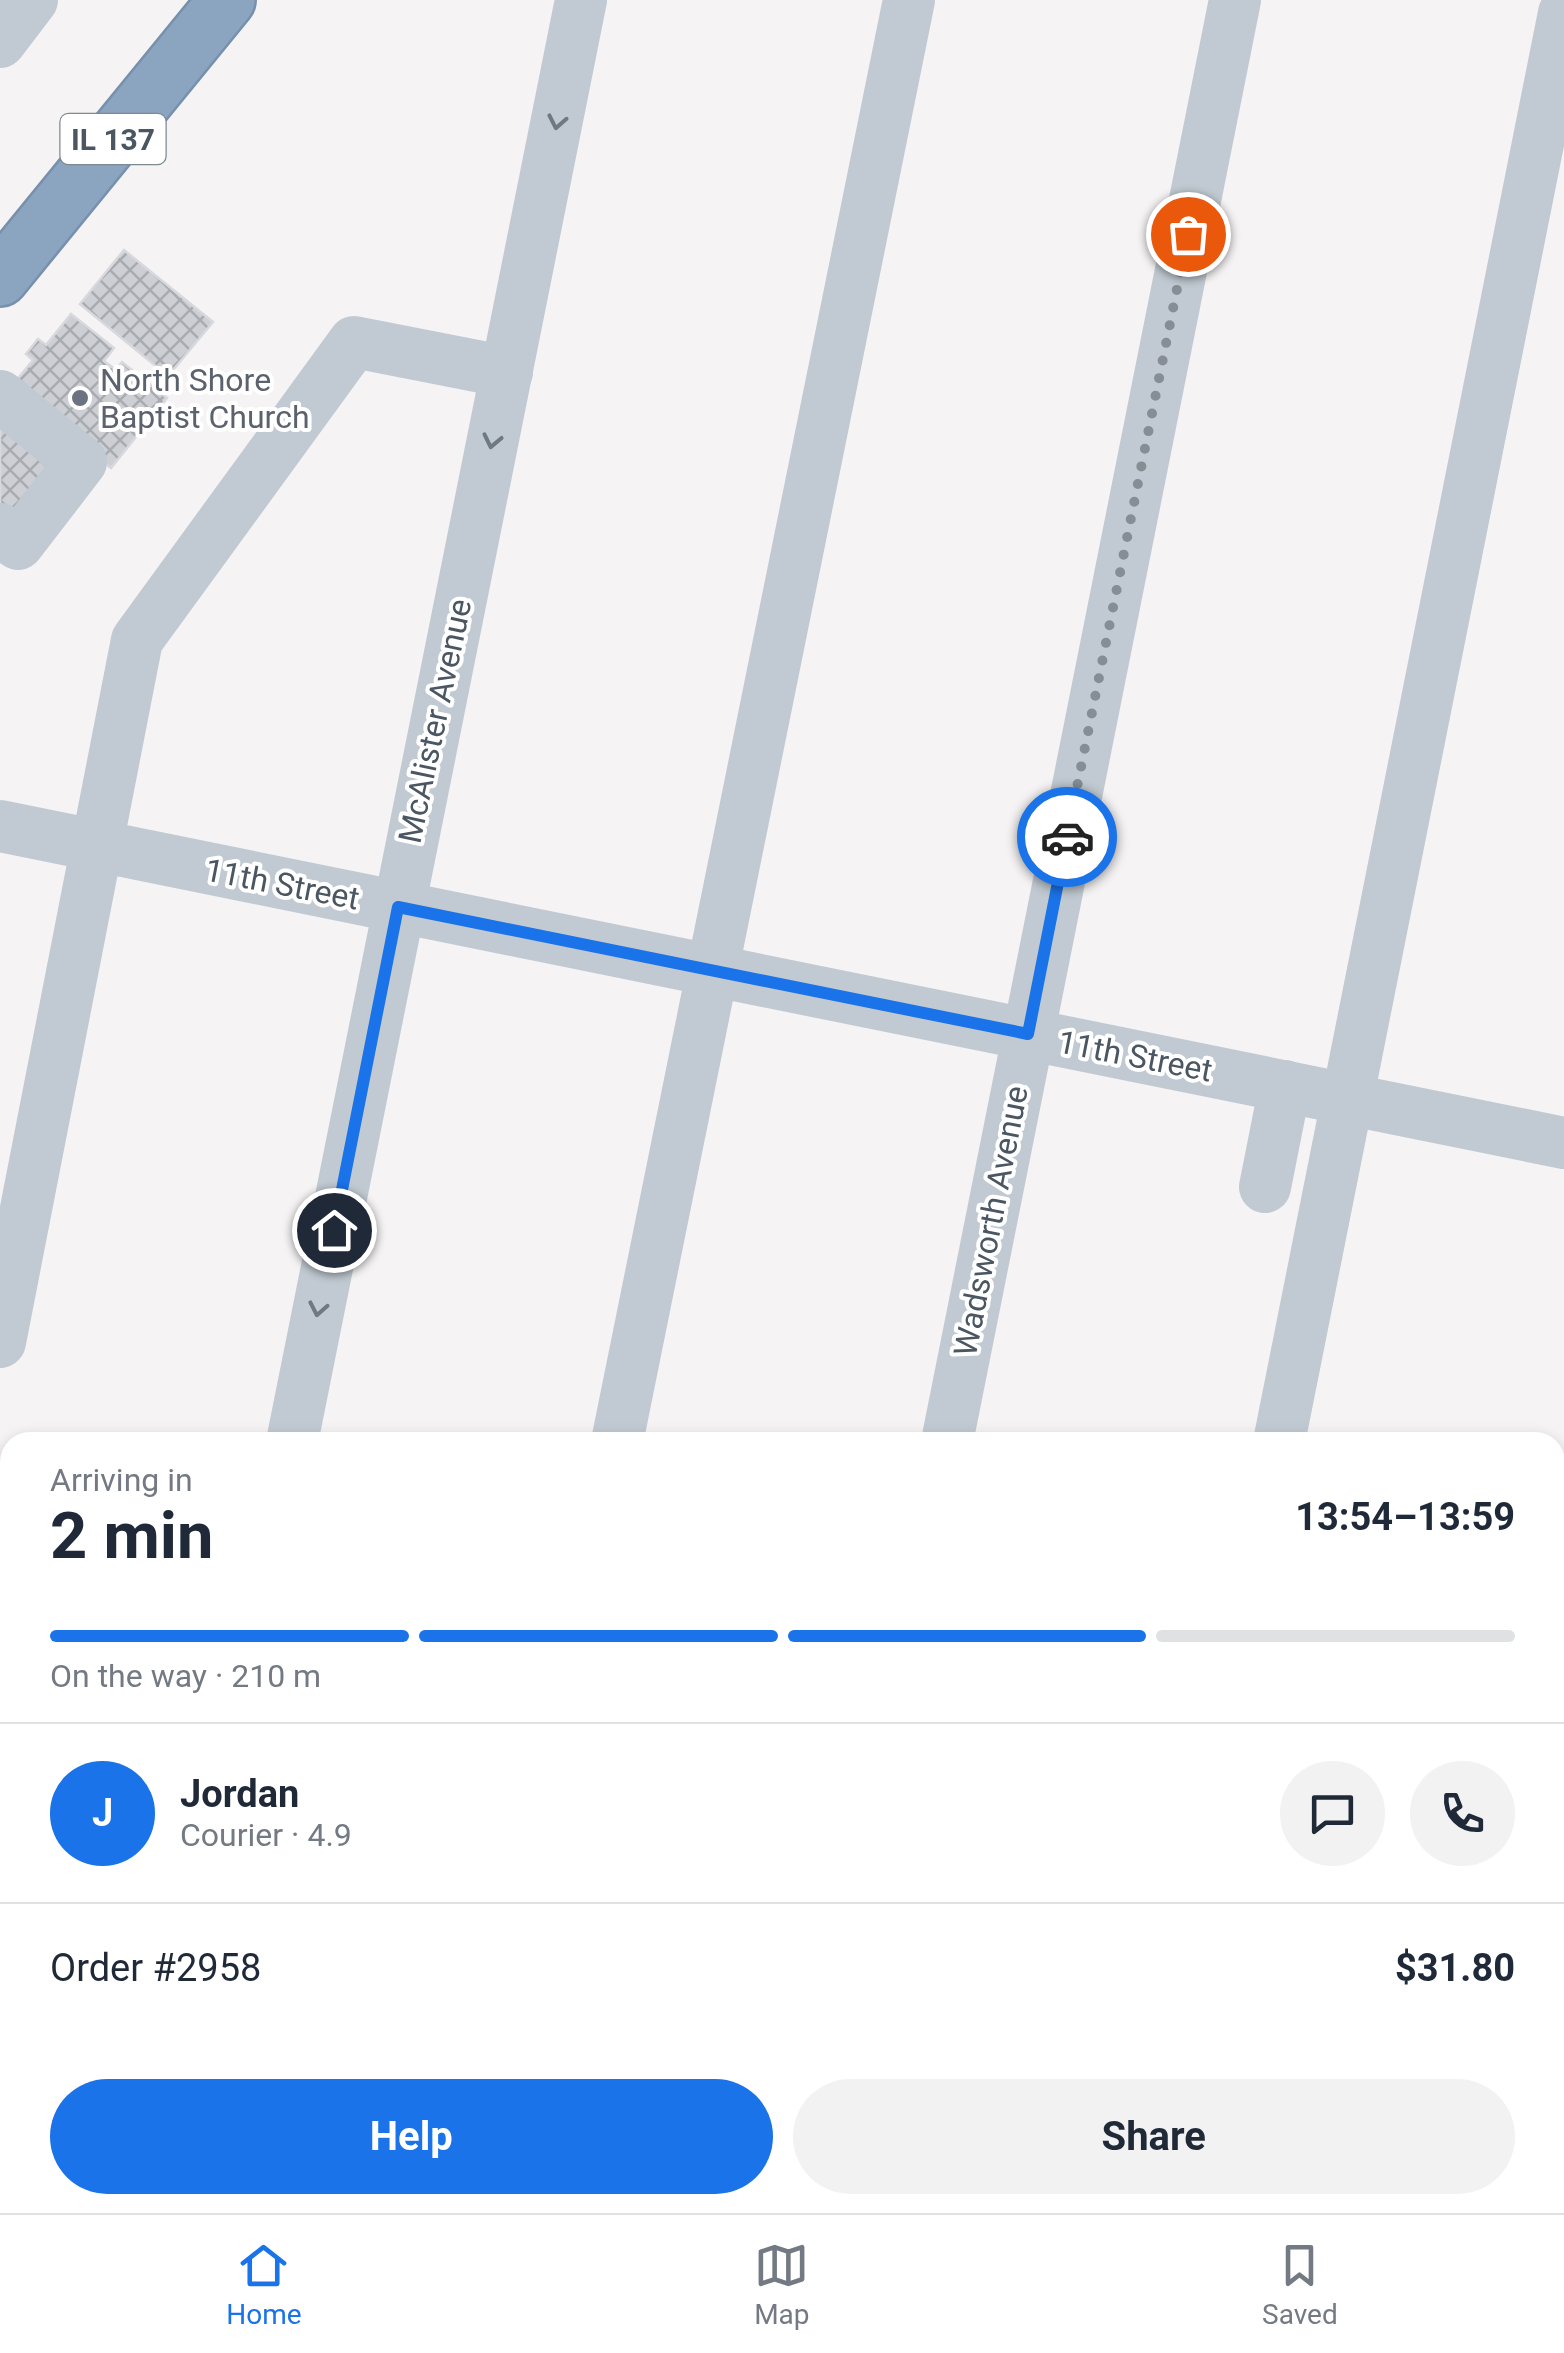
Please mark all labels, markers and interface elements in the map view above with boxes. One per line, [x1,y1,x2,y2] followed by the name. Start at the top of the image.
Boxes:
[547,113,568,130] one-way arrow
[61,114,166,164] road number: IL 137
[1146,192,1231,277] pin
[1161,207,1216,262] icon: bag
[100,361,310,436] place label: North Shore Baptist Church
[69,387,91,409] marker: North Shore Baptist Church
[483,432,504,449] one-way arrow
[391,596,479,846] street label: McAlister Avenue
[1017,787,1117,887] courier
[1040,810,1095,865] icon: car
[202,850,362,918] street label: 11th Street
[1055,1022,1215,1090] street label: 11th Street
[946,1083,1036,1359] street label: Wadsworth Avenue
[292,1188,377,1273] pin
[307,1203,362,1258] icon: home
[309,1300,330,1317] one-way arrow
[50,1461,193,1499] text: Arriving in
[1295,1495,1515,1539] text: 13:54–13:59
[50,1498,213,1574] text: 2 min
[50,1657,321,1695] text: On the way · 210 m
[1280,1761,1385,1866] button: chat
[1410,1761,1515,1866] button: phone
[180,1772,299,1816] text: Jordan
[92,1791,113,1835] text: J
[180,1816,352,1854] text: Courier · 4.9
[50,1946,261,1990] text: Order #2958
[1395,1946,1515,1990] text: $31.80
[50,2079,773,2194] button: Help
[793,2079,1515,2194] button: Share
[226,2238,302,2331] tab: Home
[754,2238,810,2331] tab: Map
[1262,2238,1338,2331] tab: Saved

